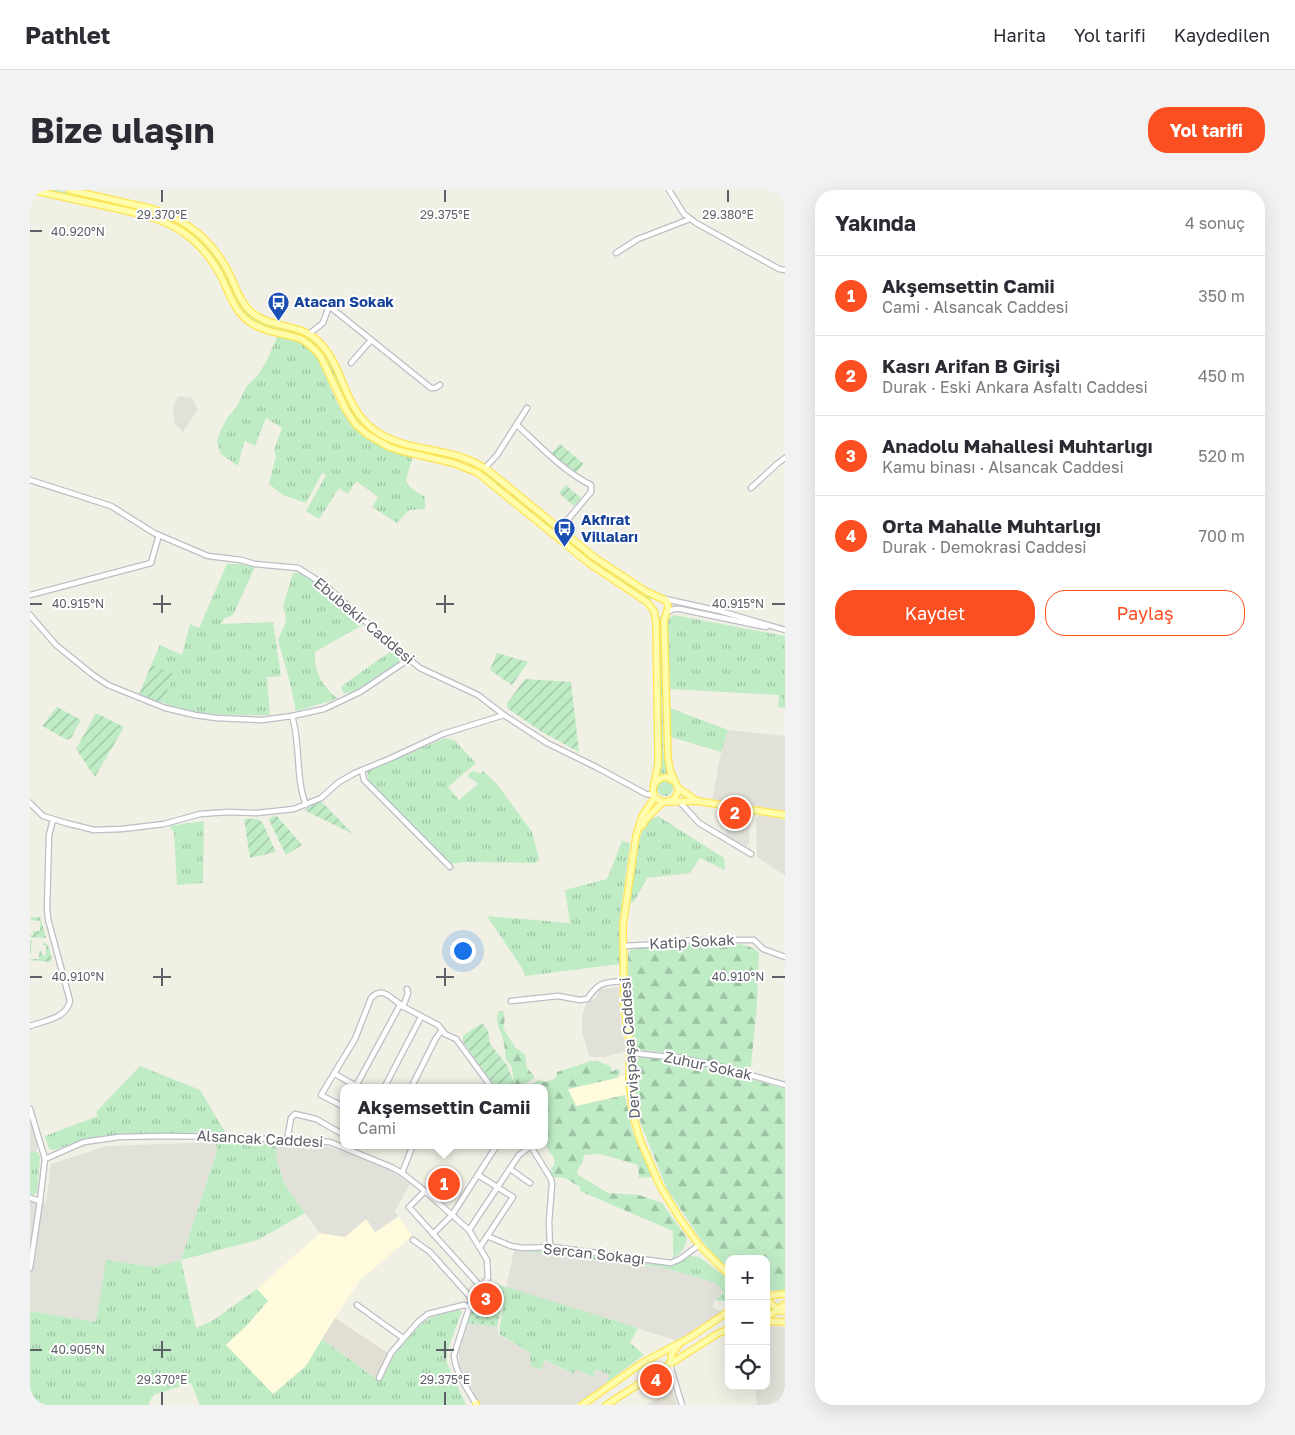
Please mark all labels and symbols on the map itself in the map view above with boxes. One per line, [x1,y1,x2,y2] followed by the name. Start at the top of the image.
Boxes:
[137,207,187,222] text: 29.370°E
[420,207,470,222] text: 29.375°E
[702,207,754,222] text: 29.380°E
[51,224,105,239] text: 40.920°N
[266,290,290,321] bus stop icon: Atacan Sokak
[294,292,394,310] place label: Atacan Sokak
[581,510,638,545] place label: Akfırat Villaları
[553,517,577,548] bus stop icon: Akfırat Villaları
[311,573,418,667] street label: Ebubekir Caddesi
[52,596,104,611] text: 40.915°N
[712,596,764,611] text: 40.915°N
[719,794,751,832] pin: 2
[649,930,736,952] street label: Katip Sokak
[450,938,476,964] your location
[52,969,104,984] text: 40.910°N
[712,969,764,984] text: 40.910°N
[615,977,643,1119] street label: Dervişpaşa Caddesi
[663,1047,754,1083] street label: Zuhur Sokak
[196,1126,324,1150] street label: Alsancak Caddesi
[428,1165,460,1203] pin: 1
[542,1239,646,1267] street label: Sercan Sokağı
[470,1280,502,1318] pin: 3
[51,1342,105,1357] text: 40.905°N
[640,1361,672,1399] pin: 4
[137,1372,187,1387] text: 29.370°E
[420,1372,470,1387] text: 29.375°E

